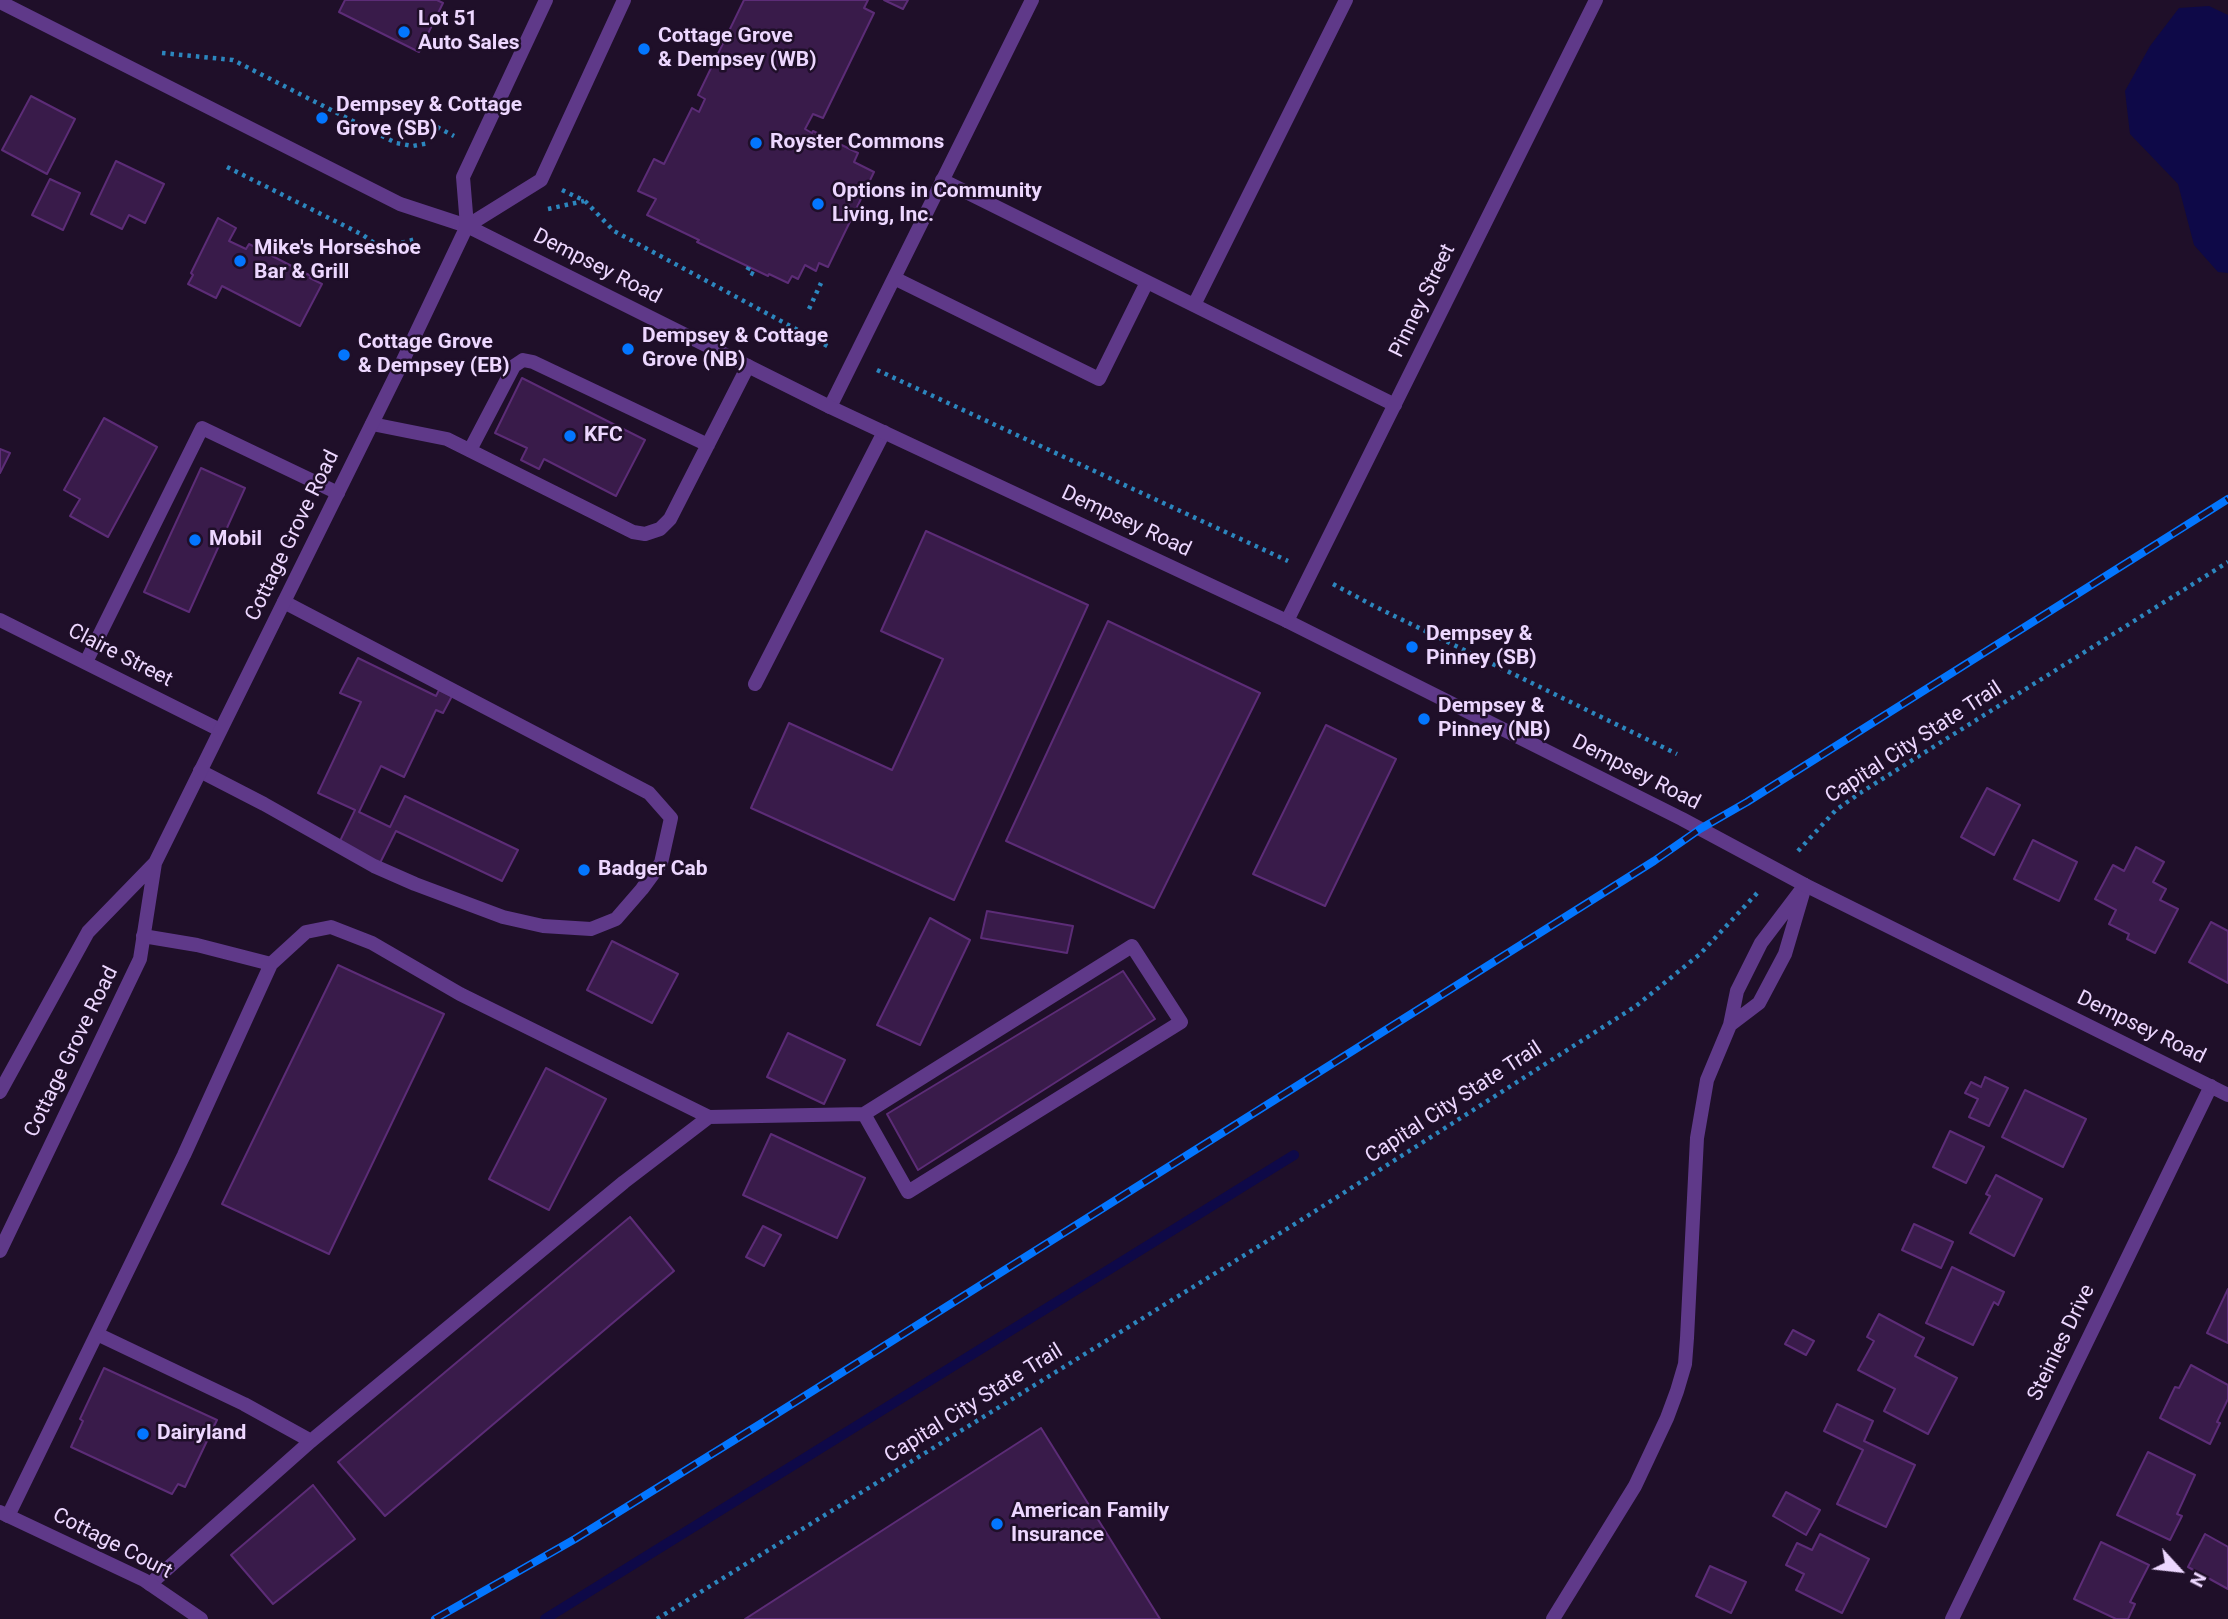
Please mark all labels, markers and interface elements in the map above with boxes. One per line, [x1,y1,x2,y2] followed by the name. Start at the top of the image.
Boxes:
[418,7,520,57] place label: Lot 51 Auto Sales
[396,24,412,40] marker: Lot 51 Auto Sales
[658,24,817,74] place label: Cottage Grove & Dempsey (WB)
[636,41,652,57] marker: Cottage Grove & Dempsey (WB)
[336,93,522,143] place label: Dempsey & Cottage Grove (SB)
[314,110,330,126] marker: Dempsey & Cottage Grove (SB)
[770,130,944,156] place label: Royster Commons
[748,135,764,151] marker: Royster Commons
[832,179,1042,229] place label: Options in Community Living, Inc.
[810,196,826,212] marker: Options in Community Living, Inc.
[529,224,665,310] street label: Dempsey Road
[254,236,421,286] place label: Mike's Horseshoe Bar & Grill
[1385,240,1461,362] street label: Pinney Street
[232,253,248,269] marker: Mike's Horseshoe Bar & Grill
[642,324,828,374] place label: Dempsey & Cottage Grove (NB)
[358,330,510,380] place label: Cottage Grove & Dempsey (EB)
[620,341,636,357] marker: Dempsey & Cottage Grove (NB)
[336,347,352,363] marker: Cottage Grove & Dempsey (EB)
[584,423,623,449] place label: KFC
[562,428,578,444] marker: KFC
[241,447,345,625] street label: Cottage Grove Road
[1057,481,1195,563] street label: Dempsey Road
[209,527,262,553] place label: Mobil
[187,532,203,548] marker: Mobil
[64,619,176,693] street label: Claire Street
[1426,622,1537,672] place label: Dempsey & Pinney (SB)
[1404,639,1420,655] marker: Dempsey & Pinney (SB)
[1821,676,2007,810] street label: Capital City State Trail
[1438,694,1551,744] place label: Dempsey & Pinney (NB)
[1416,711,1432,727] marker: Dempsey & Pinney (NB)
[1568,730,1704,816] street label: Dempsey Road
[598,857,708,883] place label: Badger Cab
[576,862,592,878] marker: Badger Cab
[20,963,124,1141] street label: Cottage Grove Road
[2072,986,2210,1070] street label: Dempsey Road
[1361,1036,1547,1170] street label: Capital City State Trail
[2023,1281,2101,1405] street label: Steinies Drive
[880,1339,1068,1469] street label: Capital City State Trail
[157,1421,246,1447] place label: Dairyland
[135,1426,151,1442] marker: Dairyland
[1011,1499,1169,1549] place label: American Family Insurance
[48,1503,176,1585] street label: Cottage Court
[989,1516,1005,1532] marker: American Family Insurance
[2144,1535,2214,1605] north arrow
[2185,1569,2211,1591] text: N

